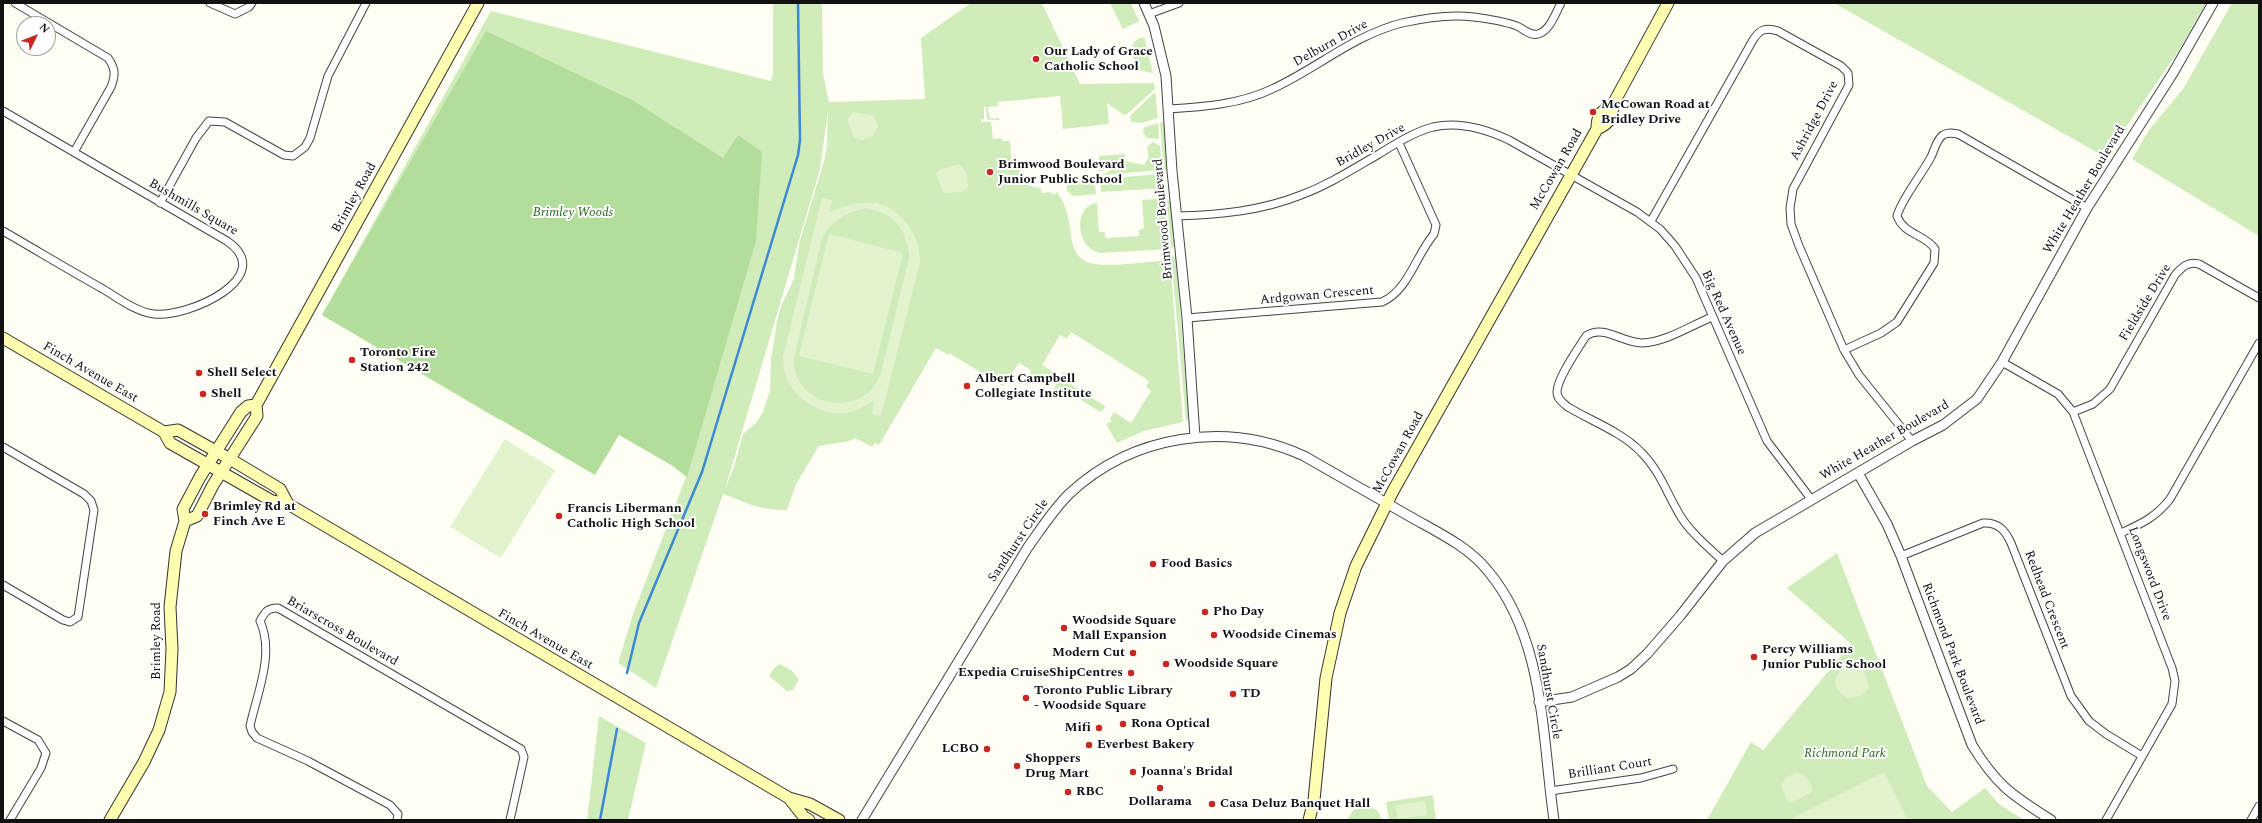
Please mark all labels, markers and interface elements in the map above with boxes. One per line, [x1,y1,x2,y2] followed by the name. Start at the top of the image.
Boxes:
[16,16,56,56] north arrow
[1291,17,1371,71] street label: Delburn Drive
[35,19,54,37] text: N
[1044,44,1153,75] place label: Our Lady of Grace Catholic School
[1031,54,1041,64] marker: Our Lady of Grace Catholic School
[1788,79,1842,163] street label: Ashridge Drive
[1601,97,1710,128] place label: McCowan Road at Bridley Drive
[1588,107,1598,117] marker: McCowan Road at Bridley Drive
[1334,121,1408,171] street label: Bridley Drive
[2041,123,2129,257] street label: White Heather Boulevard
[1527,127,1587,213] street label: McCowan Road
[998,157,1124,188] place label: Brimwood Boulevard Junior Public School
[1151,158,1177,280] street label: Brimwood Boulevard
[329,160,381,236] street label: Brimley Road
[985,167,995,177] marker: Brimwood Boulevard Junior Public School
[146,176,240,240] street label: Bushmills Square
[533,205,613,221] park label: Brimley Woods
[2117,261,2175,345] street label: Fieldside Drive
[1697,268,1749,358] street label: Big Red Avenue
[1259,283,1375,309] street label: Ardgowan Crescent
[40,339,140,407] street label: Finch Avenue East
[360,345,436,376] place label: Toronto Fire Station 242
[347,355,357,365] marker: Toronto Fire Station 242
[207,365,277,381] place label: Shell Select
[194,368,204,378] marker: Shell Select
[975,371,1091,402] place label: Albert Campbell Collegiate Institute
[962,381,972,391] marker: Albert Campbell Collegiate Institute
[211,386,241,402] place label: Shell
[198,389,208,399] marker: Shell
[1818,398,1952,484] street label: White Heather Boulevard
[1370,409,1428,497] street label: McCowan Road
[985,497,1053,585] street label: Sandhurst Circle
[213,499,296,530] place label: Brimley Rd at Finch Ave E
[567,501,695,532] place label: Francis Libermann Catholic High School
[200,509,210,519] marker: Brimley Rd at Finch Ave E
[554,511,564,521] marker: Francis Libermann Catholic High School
[2124,525,2174,623] street label: Longsword Drive
[2020,549,2072,651] street label: Redhead Crescent
[1161,556,1232,572] place label: Food Basics
[1148,559,1158,569] marker: Food Basics
[1918,581,1986,727] street label: Richmond Park Boulevard
[284,594,400,670] street label: Briarscross Boulevard
[149,602,165,680] street label: Brimley Road
[1213,604,1264,620] place label: Pho Day
[495,606,595,674] street label: Finch Avenue East
[1200,607,1210,617] marker: Pho Day
[1072,613,1176,644] place label: Woodside Square Mall Expansion
[1059,623,1069,633] marker: Woodside Square Mall Expansion
[1222,627,1337,643] place label: Woodside Cinemas
[1209,630,1219,640] marker: Woodside Cinemas
[1762,642,1886,673] place label: Percy Williams Junior Public School
[1532,643,1564,741] street label: Sandhurst Circle
[1052,645,1125,661] place label: Modern Cut
[1128,648,1138,658] marker: Modern Cut
[1749,652,1759,662] marker: Percy Williams Junior Public School
[1174,656,1278,672] place label: Woodside Square
[1161,659,1171,669] marker: Woodside Square
[958,665,1123,681] place label: Expedia CruiseShipCentres
[1126,668,1136,678] marker: Expedia CruiseShipCentres
[1034,683,1172,714] place label: Toronto Public Library - Woodside Square
[1241,686,1261,702] place label: TD
[1228,689,1238,699] marker: TD
[1021,693,1031,703] marker: Toronto Public Library - Woodside Square
[1131,716,1210,732] place label: Rona Optical
[1118,719,1128,729] marker: Rona Optical
[1065,720,1091,736] place label: Mifi
[1094,723,1104,733] marker: Mifi
[1097,737,1194,753] place label: Everbest Bakery
[1084,740,1094,750] marker: Everbest Bakery
[942,741,979,757] place label: LCBO
[982,744,992,754] marker: LCBO
[1804,746,1886,762] park label: Richmond Park
[1025,751,1089,782] place label: Shoppers Drug Mart
[1567,755,1653,783] street label: Brilliant Court
[1012,761,1022,771] marker: Shoppers Drug Mart
[1141,764,1233,780] place label: Joanna's Bridal
[1128,767,1138,777] marker: Joanna's Bridal
[1155,783,1165,793] marker: Dollarama
[1076,784,1104,800] place label: RBC
[1063,787,1073,797] marker: RBC
[1128,794,1192,810] place label: Dollarama
[1220,796,1370,812] place label: Casa Deluz Banquet Hall
[1207,799,1217,809] marker: Casa Deluz Banquet Hall

